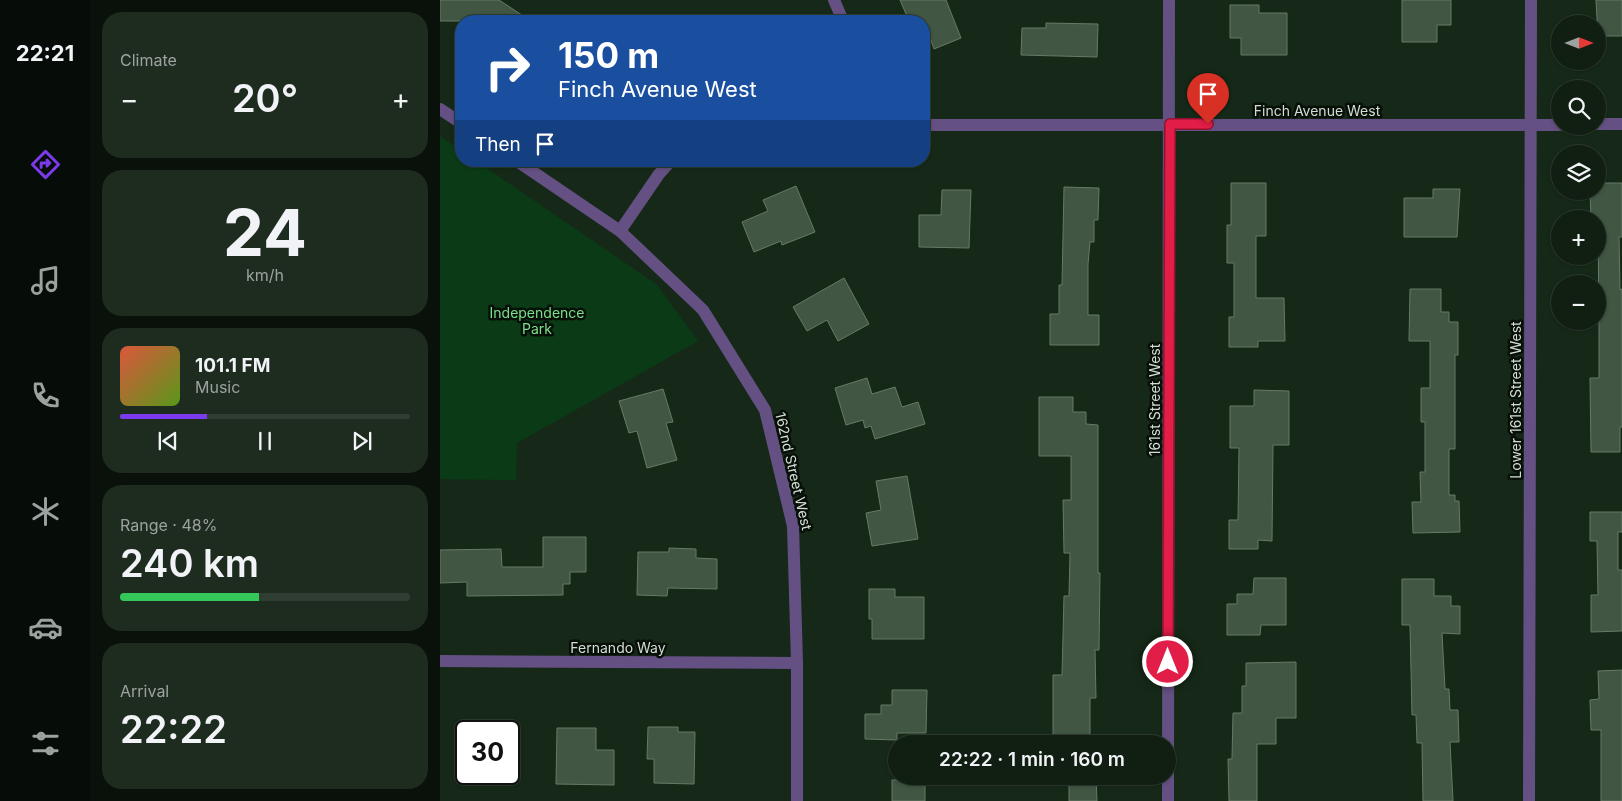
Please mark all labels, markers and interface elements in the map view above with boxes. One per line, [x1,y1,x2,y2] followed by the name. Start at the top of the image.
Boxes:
[1551,15,1606,70] north arrow
[1551,15,1606,330] map controls
[558,34,659,76] text: 150 m
[475,35,540,100] icon: right
[16,40,74,66] text: 22:21
[120,50,177,70] text: Climate
[1187,73,1229,124] pin
[232,75,298,121] text: 20°
[558,76,757,102] text: Finch Avenue West
[1194,80,1222,108] icon: arrive
[1551,80,1606,135] button: search
[120,82,139,116] text: −
[391,82,410,116] text: +
[1254,102,1381,119] street label: Finch Avenue West
[531,130,559,158] icon: arrive
[475,133,521,156] text: Then
[1551,145,1606,200] button: layers
[28,147,63,182] icon: directions
[223,193,307,272] text: 24
[1551,210,1606,265] button: +
[28,263,63,298] icon: music
[246,265,284,285] text: km/h
[1551,275,1606,330] button: −
[490,304,584,337] park label: Independence Park
[1507,321,1524,479] street label: Lower 161st Street West
[1146,343,1163,456] street label: 161st Street West
[195,354,270,377] text: 101.1 FM
[195,377,240,397] text: Music
[28,378,63,413] icon: phone
[772,410,816,532] street label: 162nd Street West
[154,427,182,455] icon: previous
[251,427,279,455] icon: pause
[348,427,376,455] icon: next
[28,494,63,529] icon: climate
[120,515,217,535] text: Range · 48%
[120,540,259,586] text: 240 km
[28,610,63,645] icon: car
[1141,635,1193,687] position arrow
[570,639,666,656] street label: Fernando Way
[120,681,169,701] text: Arrival
[120,706,227,752] text: 22:22
[455,720,520,785] speed limit sign: 30
[28,726,63,761] icon: filters
[939,748,1125,771] text: 22:22 · 1 min · 160 m

